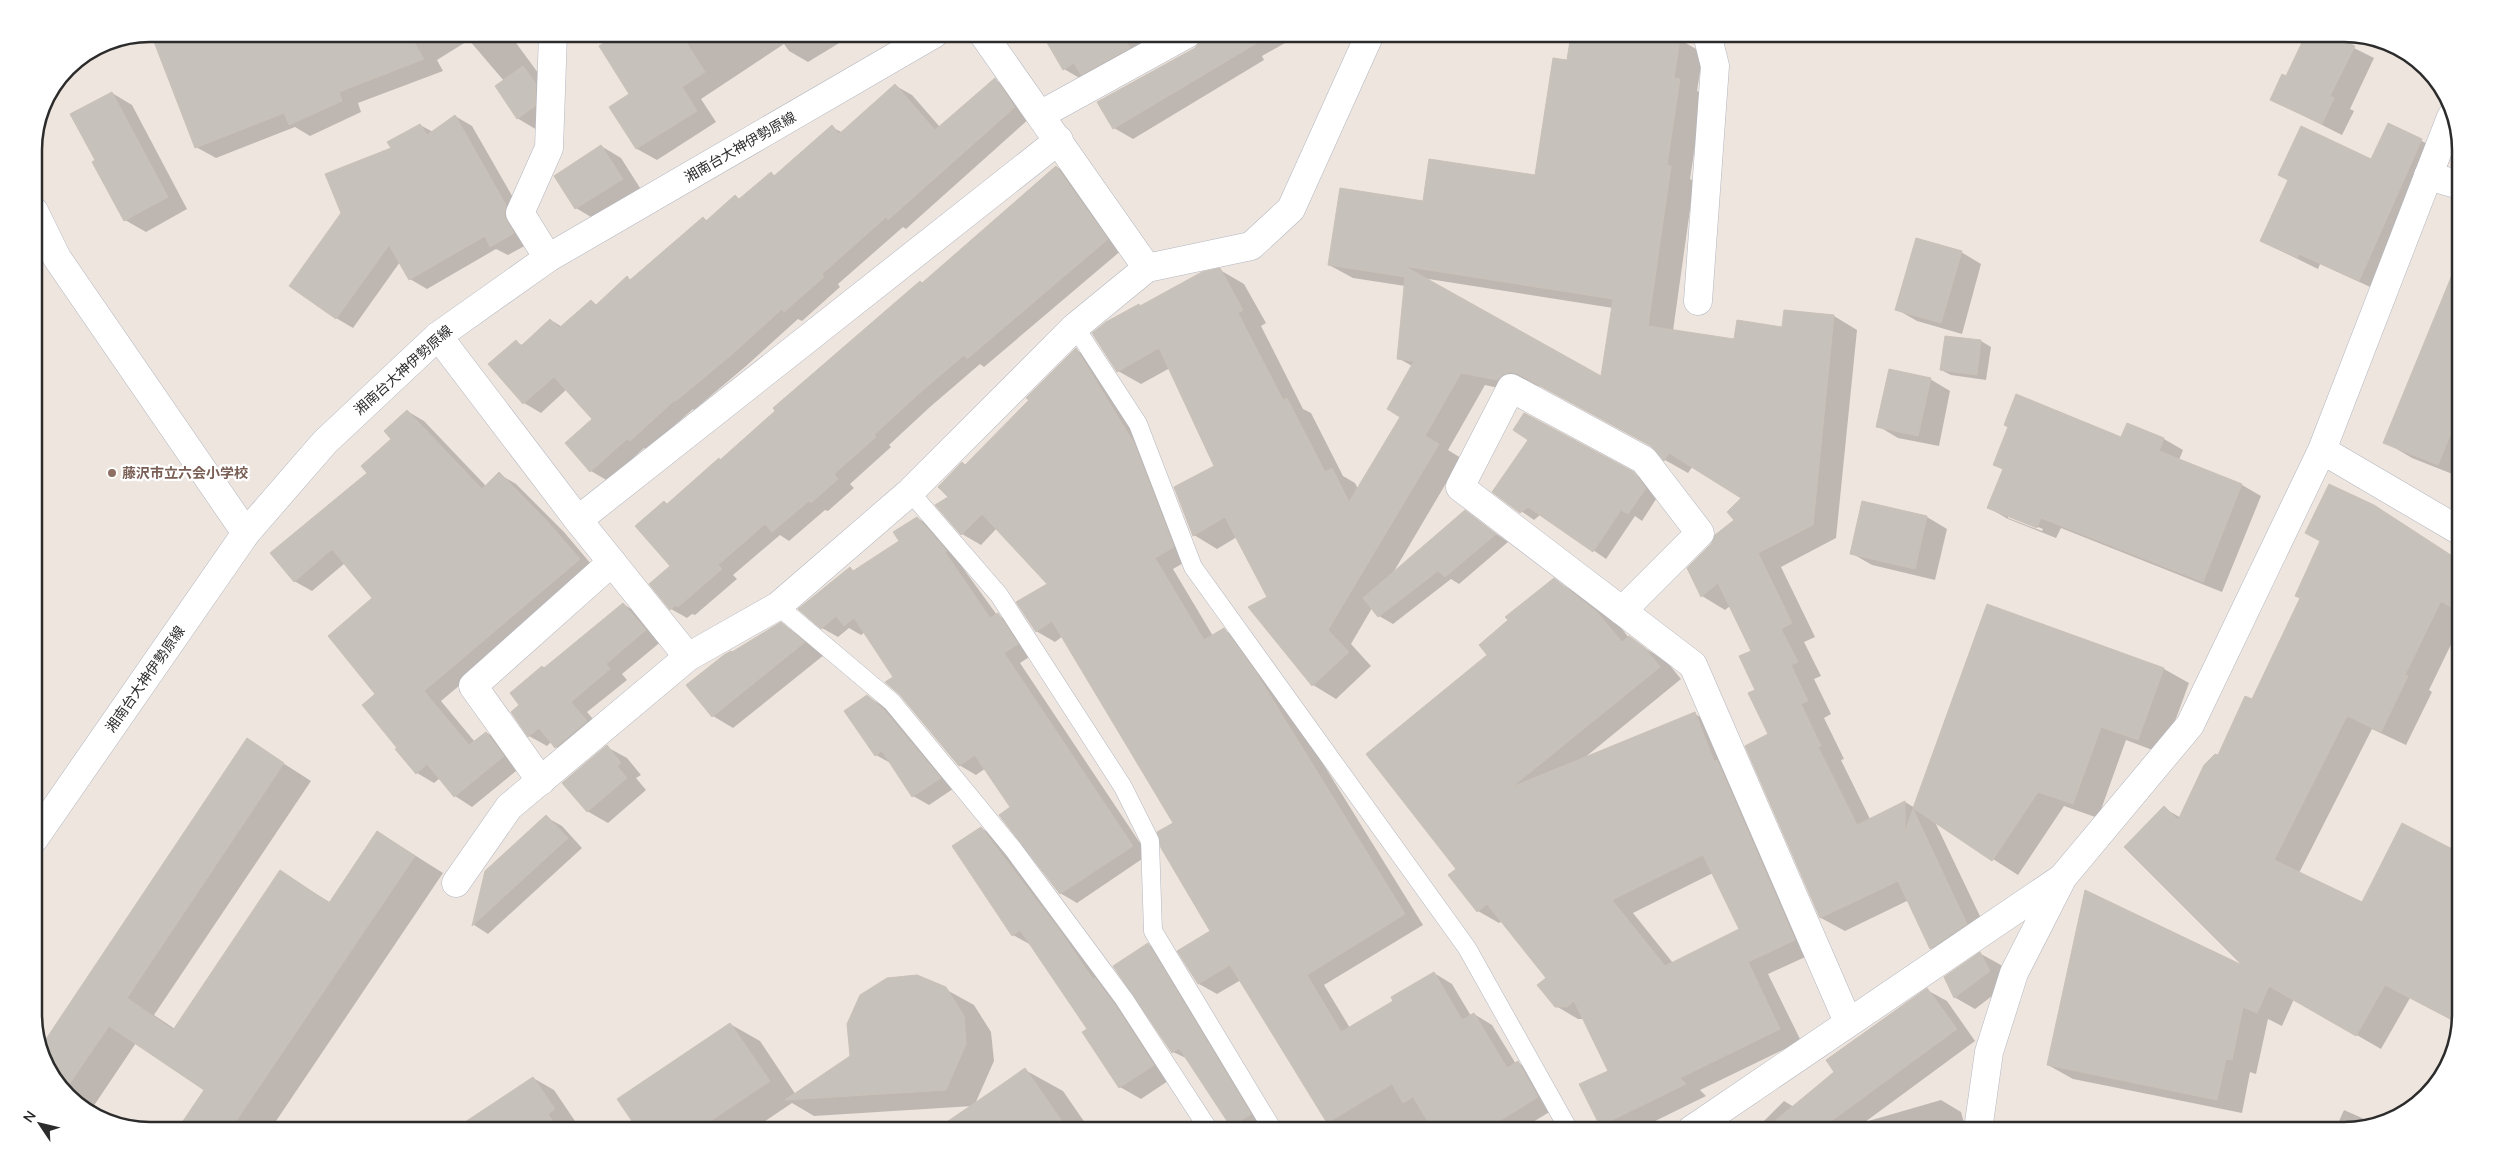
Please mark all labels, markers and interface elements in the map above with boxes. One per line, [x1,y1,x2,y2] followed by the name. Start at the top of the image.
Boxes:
[681,108,800,187] street label: 湘南台大神伊勢原線
[350,321,457,420] street label: 湘南台大神伊勢原線
[122,464,248,483] place label: 藤沢市立六会小学校
[106,467,118,479] marker: 藤沢市立六会小学校
[101,622,189,736] street label: 湘南台大神伊勢原線
[15,1099,65,1149] north arrow
[19,1107,41,1127] text: N

